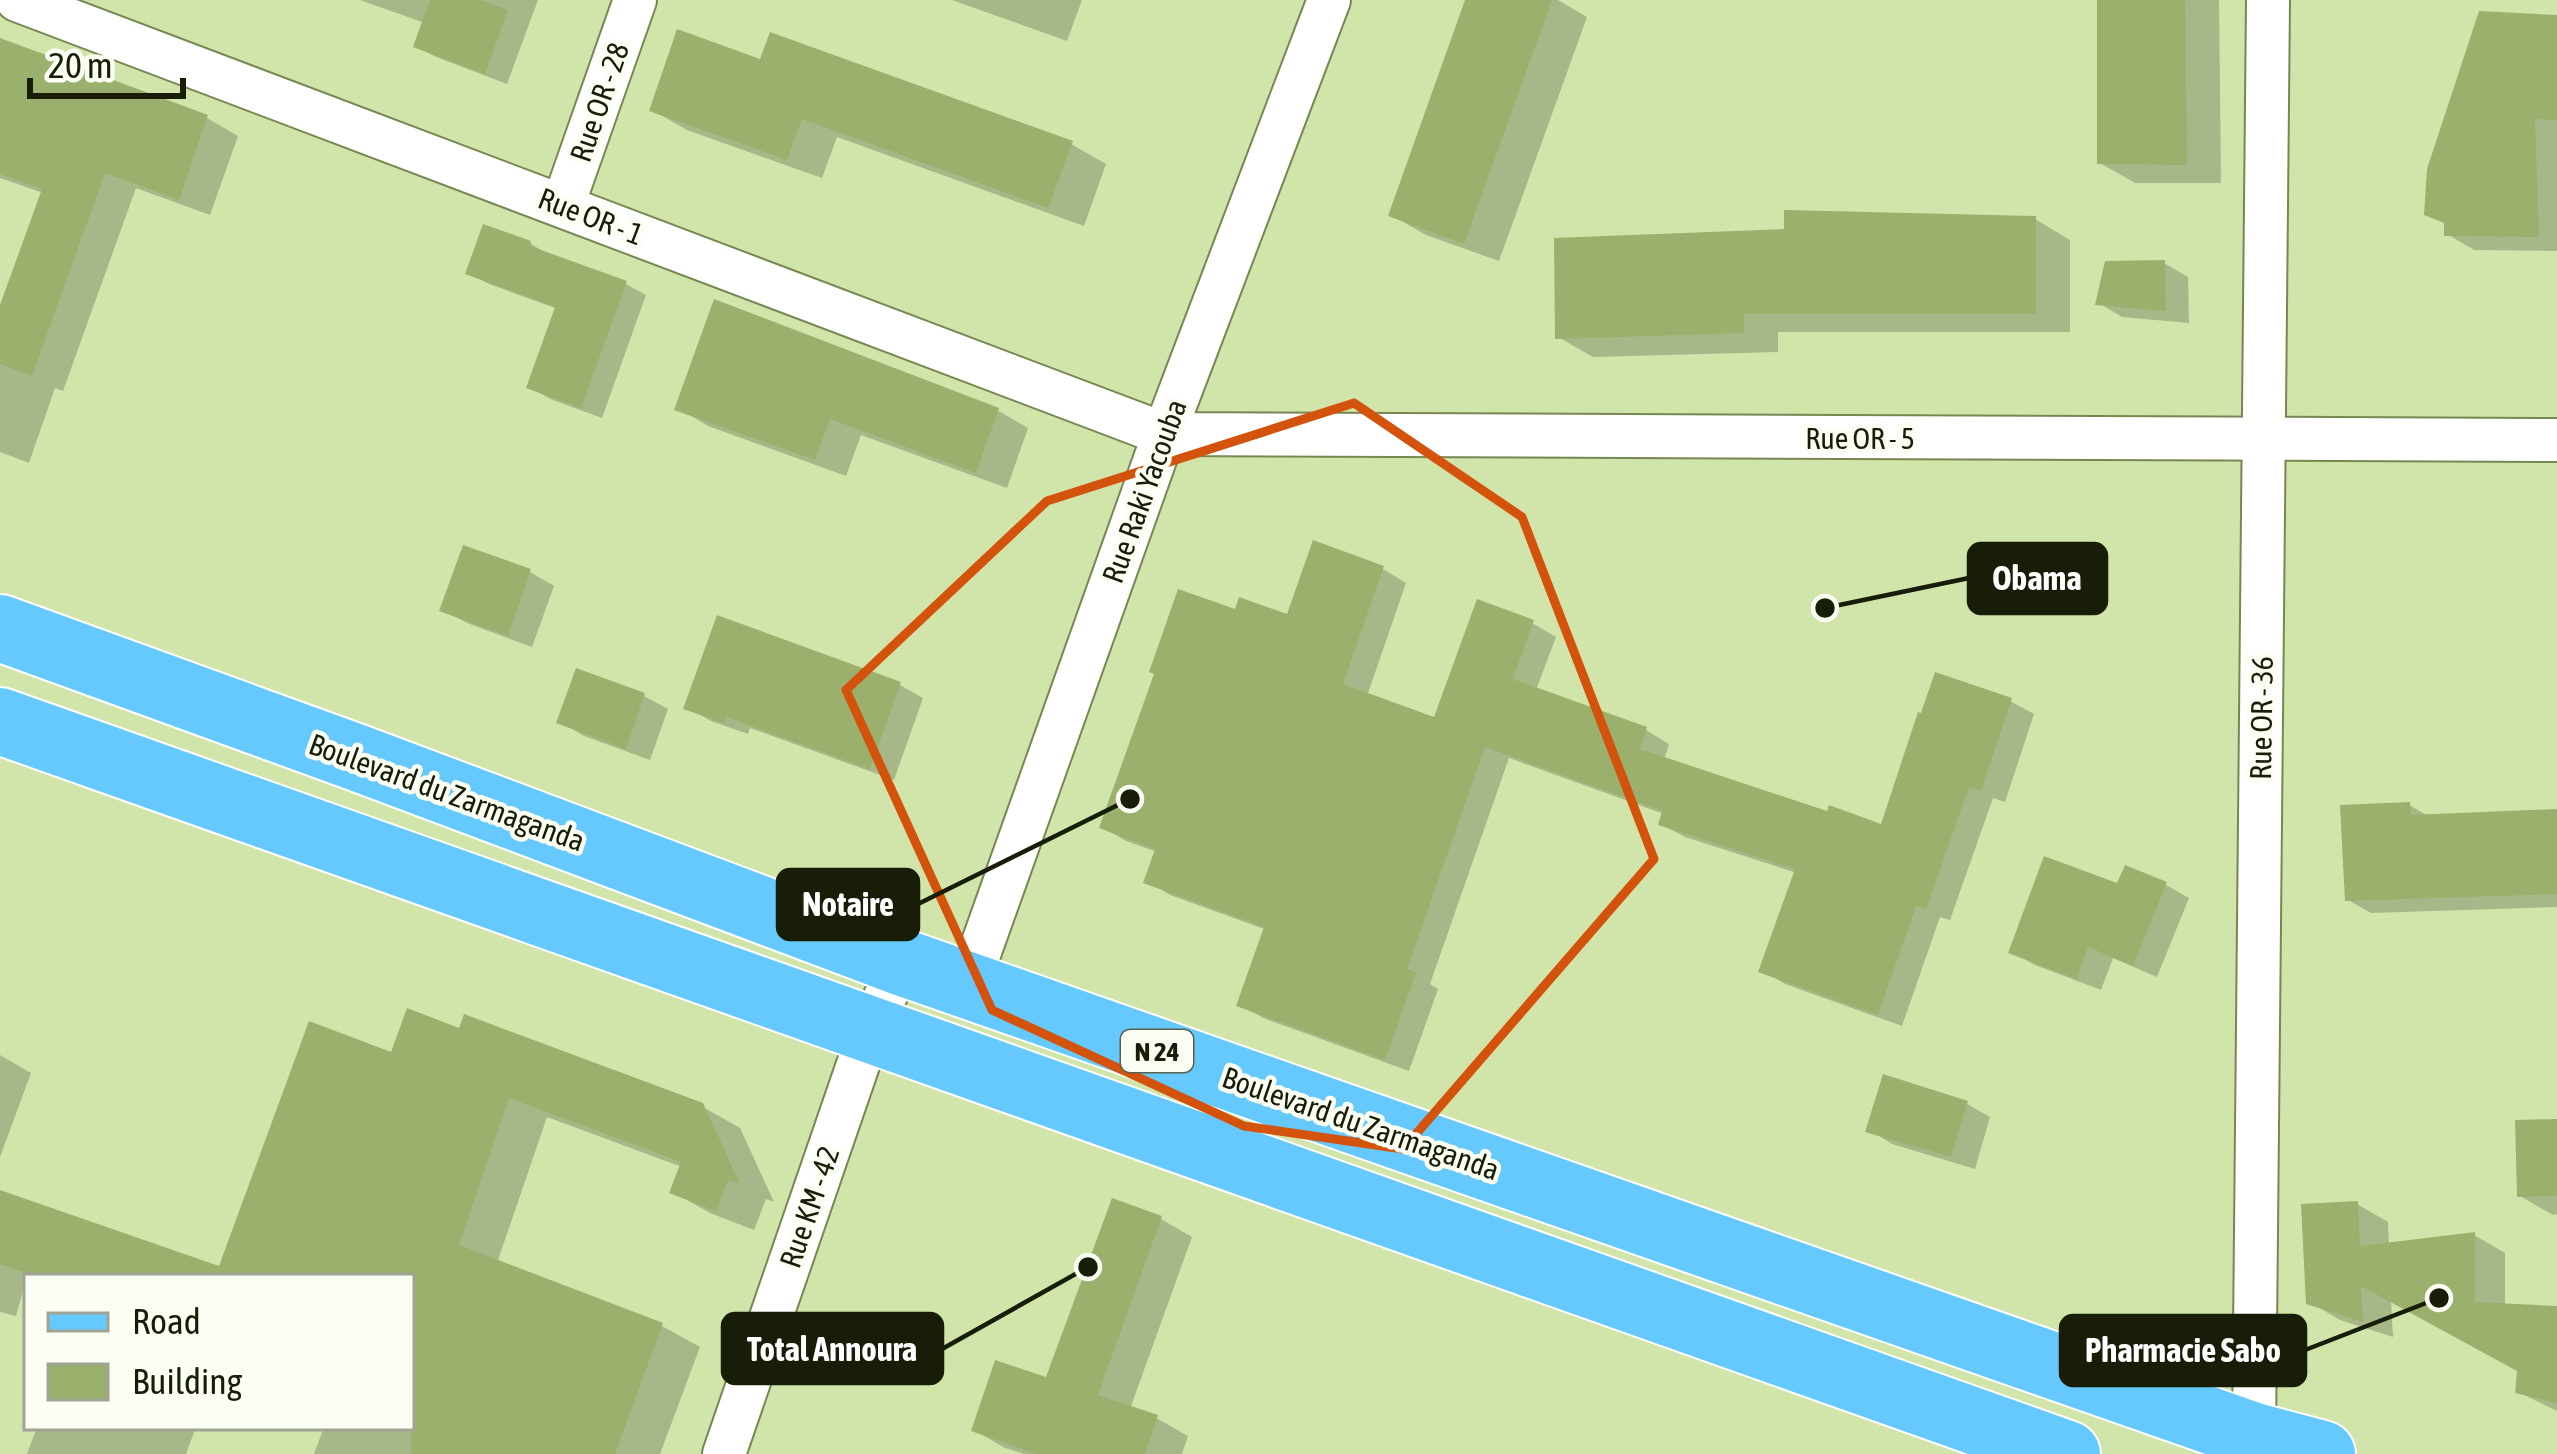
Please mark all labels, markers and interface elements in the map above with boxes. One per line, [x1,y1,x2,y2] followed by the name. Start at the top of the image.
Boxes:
[30,24,183,98] scale bar
[563,38,635,166] street label: Rue OR - 28
[48,44,113,86] text: 20 m
[534,180,648,252] street label: Rue OR - 1
[1095,395,1193,587] street label: Rue Raki Yacouba
[1805,421,1915,455] street label: Rue OR - 5
[1969,544,2106,613] callout: Obama
[1992,559,2082,597] text: Obama
[2243,656,2279,780] street label: Rue OR - 36
[305,726,589,858] street label: Boulevard du Zarmaganda
[778,870,918,939] callout: Notaire
[802,885,894,923] text: Notaire
[1121,1030,1193,1072] road number: N 24
[1218,1060,1504,1186] street label: Boulevard du Zarmaganda
[772,1142,846,1272] street label: Rue KM - 42
[24,1274,414,1430] legend
[132,1300,201,1342] text: Road
[723,1314,942,1383] callout: Total Annoura
[2061,1316,2305,1385] callout: Pharmacie Sabo
[747,1330,917,1368] text: Total Annoura
[2085,1331,2281,1369] text: Pharmacie Sabo
[132,1360,243,1402] text: Building

